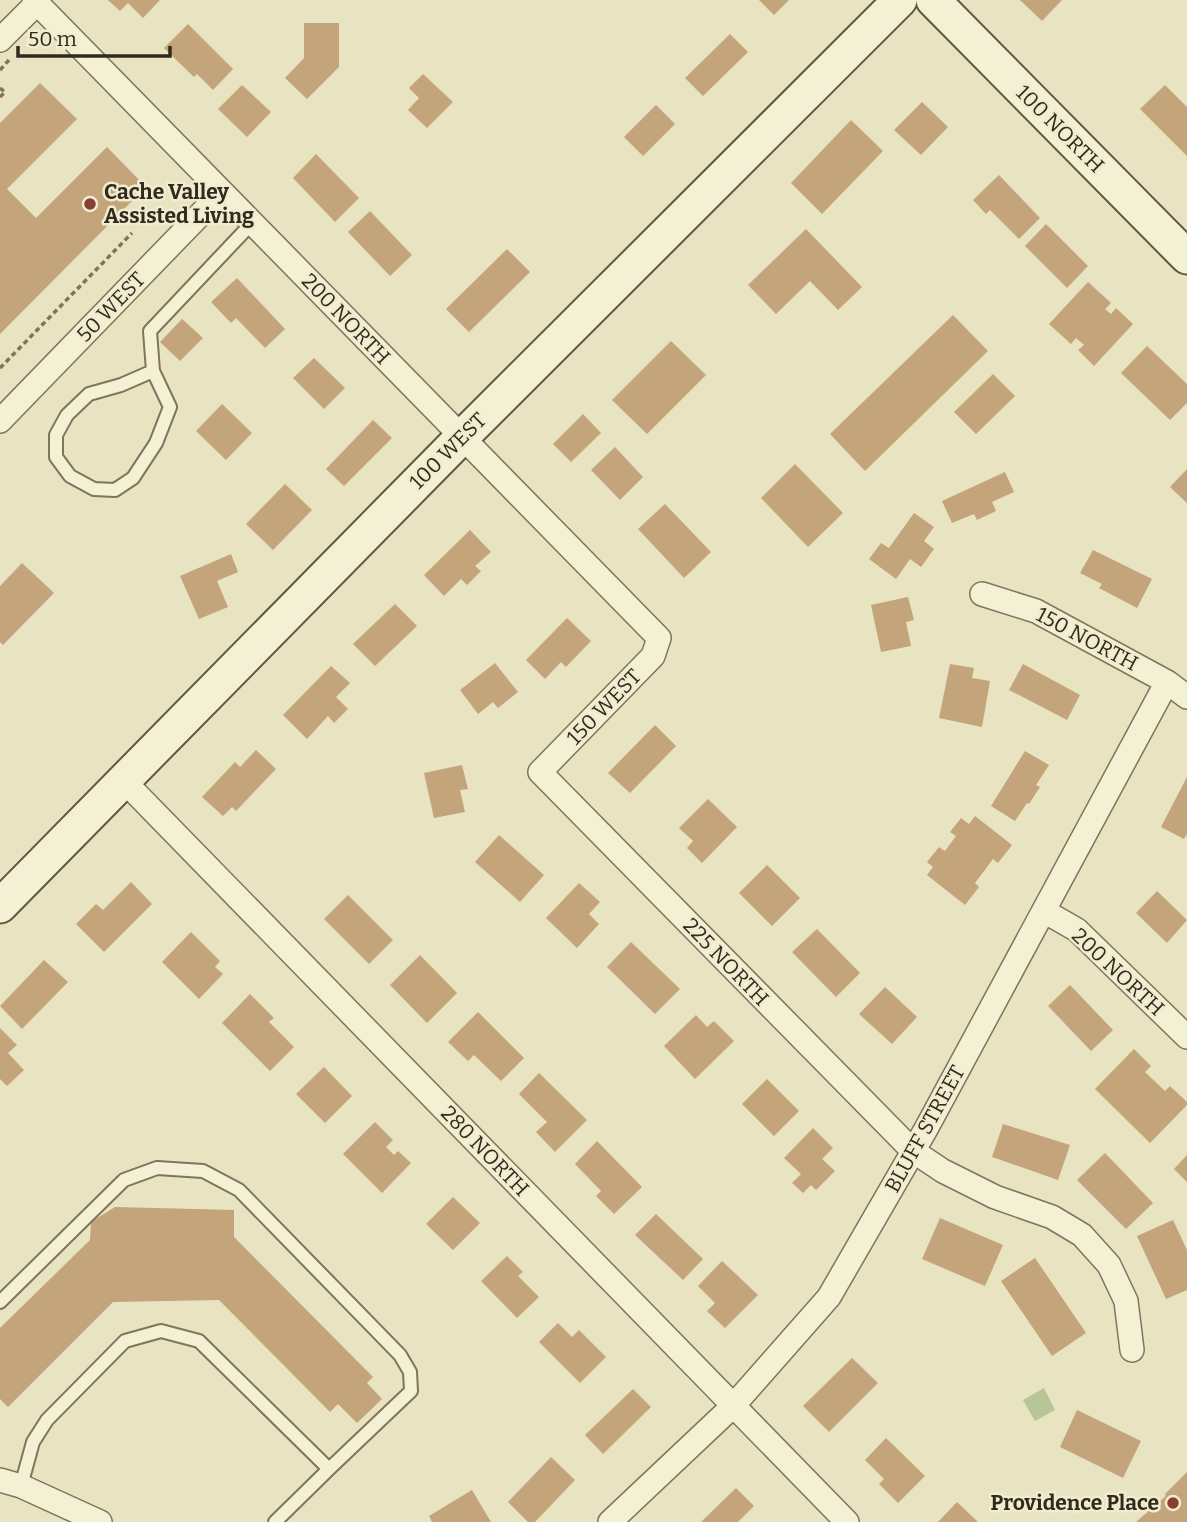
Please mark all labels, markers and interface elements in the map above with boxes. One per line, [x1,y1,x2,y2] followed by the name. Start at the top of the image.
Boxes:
[18,14,170,58] scale bar
[28,26,77,52] text: 50 m
[1011,80,1109,178] street label: 100 NORTH
[104,179,254,229] place label: Cache Valley Assisted Living
[82,196,98,212] marker: Cache Valley Assisted Living
[71,267,151,347] street label: 50 WEST
[296,268,396,370] street label: 200 NORTH
[404,407,492,495] street label: 100 WEST
[1032,601,1142,677] street label: 150 NORTH
[561,664,647,750] street label: 150 WEST
[678,913,774,1011] street label: 225 NORTH
[1066,923,1170,1021] street label: 200 NORTH
[879,1061,971,1197] street label: BLUFF STREET
[435,1100,535,1202] street label: 280 NORTH
[991,1490,1159,1516] place label: Providence Place
[1165,1495,1181,1511] marker: Providence Place

